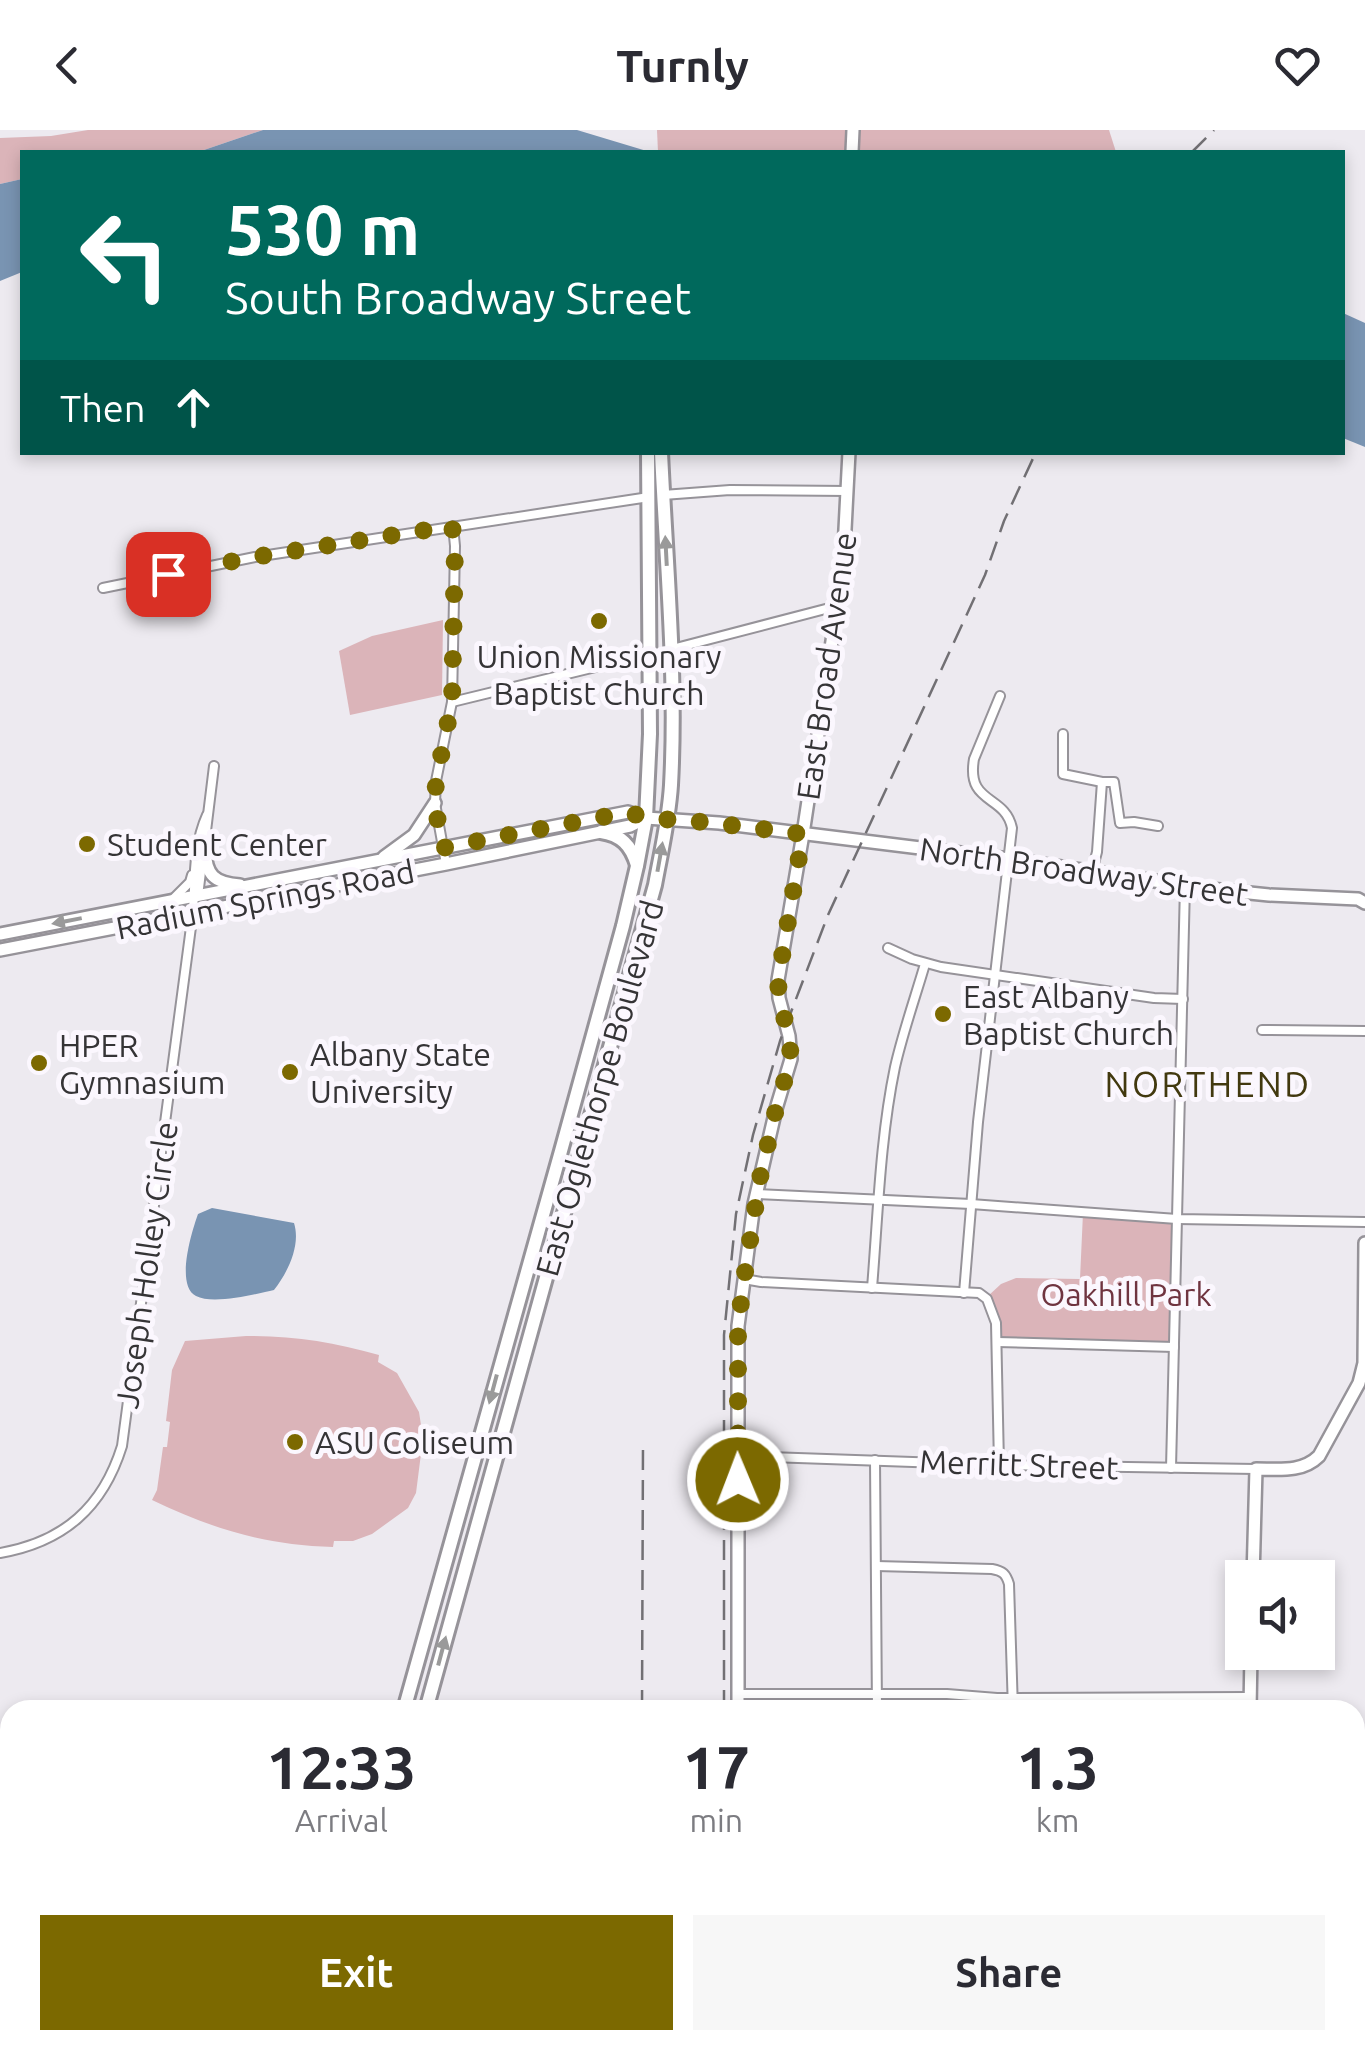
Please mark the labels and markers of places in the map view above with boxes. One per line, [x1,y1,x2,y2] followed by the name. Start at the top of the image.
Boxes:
[126,532,211,617] pin
[588,610,610,632] marker: Union Missionary Baptist Church
[476,638,722,711] place label: Union Missionary Baptist Church
[107,826,327,862] place label: Student Center
[76,833,98,855] marker: Student Center
[963,978,1174,1051] place label: East Albany Baptist Church
[932,1003,954,1025] marker: East Albany Baptist Church
[59,1027,225,1100] place label: HPER Gymnasium
[310,1036,491,1109] place label: Albany State University
[28,1052,50,1074] marker: HPER Gymnasium
[279,1061,301,1083] marker: Albany State University
[315,1424,514,1460] place label: ASU Coliseum
[284,1431,306,1453] marker: ASU Coliseum

